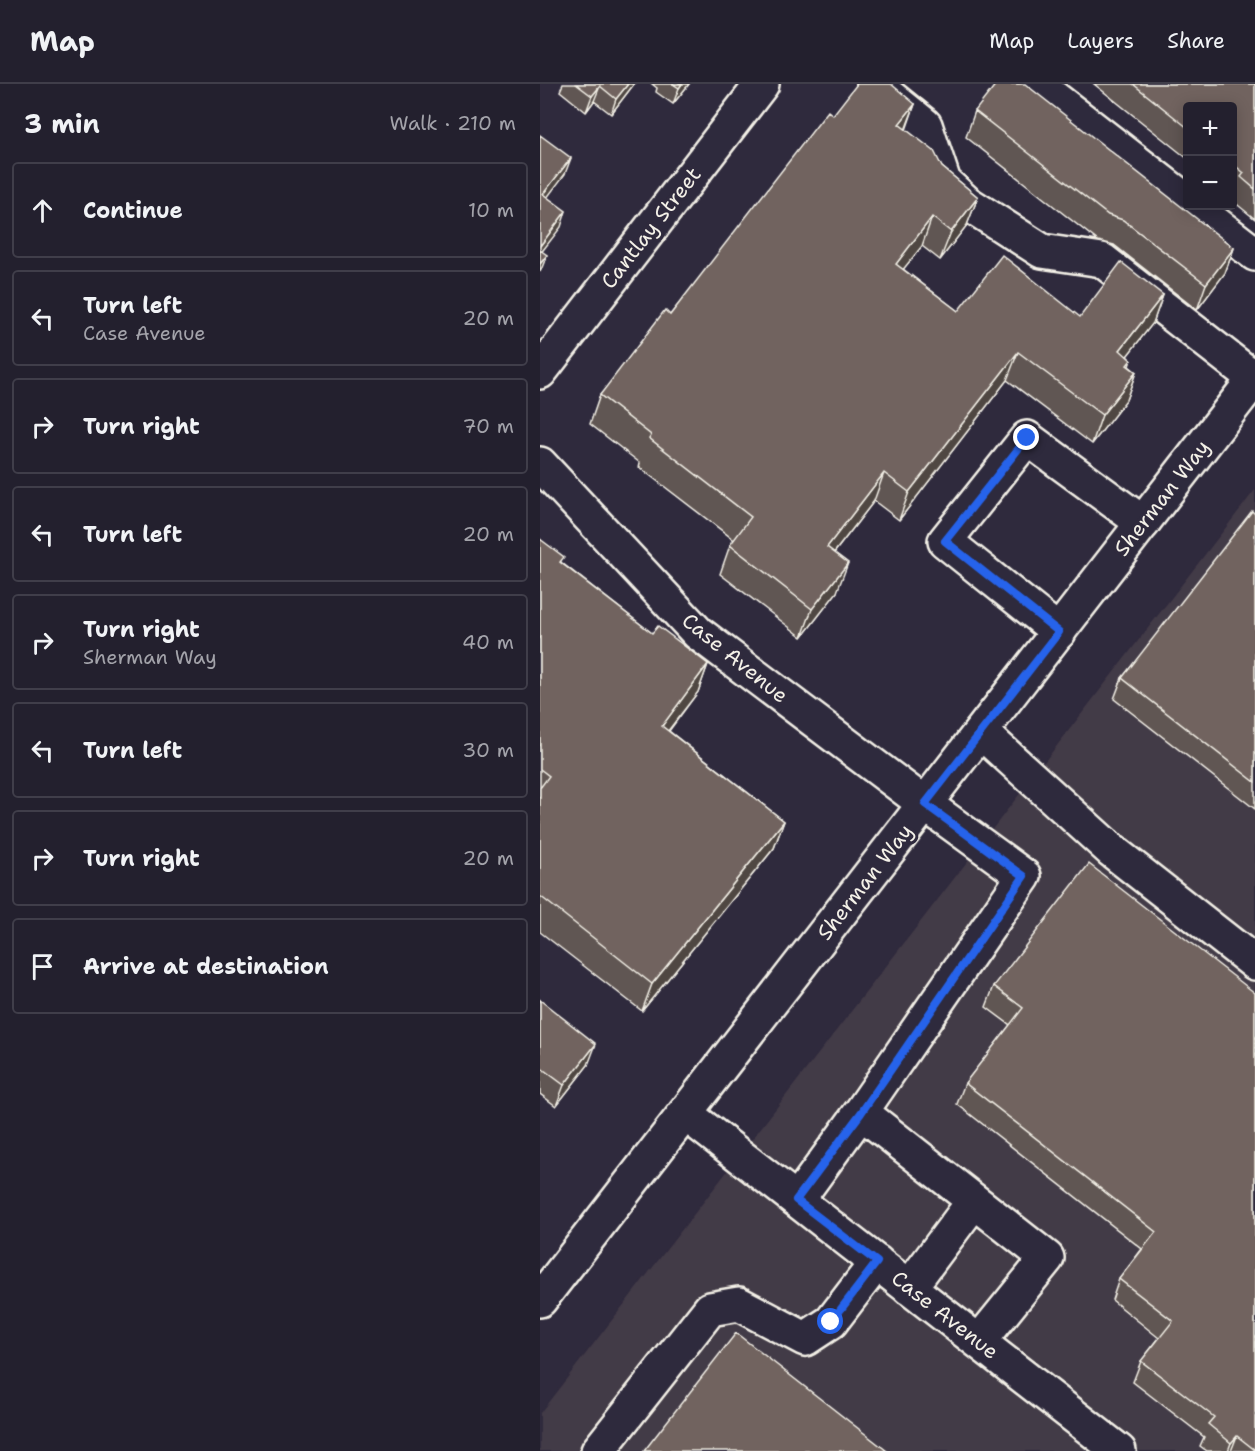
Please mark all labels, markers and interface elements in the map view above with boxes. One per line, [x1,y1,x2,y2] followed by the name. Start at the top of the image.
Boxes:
[30,22,95,60] text: Map
[989,27,1034,55] text: Map
[1067,27,1134,55] text: Layers
[1167,27,1225,55] text: Share
[1183,102,1237,210] map controls
[1183,102,1237,156] button: +
[24,106,100,141] text: 3 min
[390,110,516,136] text: Walk · 210 m
[1183,156,1237,210] button: −
[595,161,707,295] street label: Cantlay Street
[26,194,59,227] icon: ahead
[83,196,183,225] text: Continue
[468,197,514,223] text: 10 m
[83,291,182,320] text: Turn left
[26,302,59,335] icon: left
[463,305,514,331] text: 20 m
[83,320,206,346] text: Case Avenue
[26,410,59,443] icon: right
[83,412,200,441] text: Turn right
[462,413,514,439] text: 70 m
[1013,424,1039,450] route end
[1108,434,1216,562] street label: Sherman Way
[26,518,59,551] icon: left
[83,520,182,549] text: Turn left
[463,521,514,547] text: 20 m
[676,607,794,709] street label: Case Avenue
[83,615,200,644] text: Turn right
[26,626,59,659] icon: right
[462,629,514,655] text: 40 m
[83,644,217,670] text: Sherman Way
[26,734,59,767] icon: left
[83,736,182,765] text: Turn left
[462,737,514,763] text: 30 m
[811,818,919,946] street label: Sherman Way
[26,842,59,875] icon: right
[83,844,200,873] text: Turn right
[463,845,514,871] text: 20 m
[26,950,59,983] icon: arrive
[83,952,329,981] text: Arrive at destination
[886,1264,1004,1366] street label: Case Avenue
[817,1308,843,1334] route start

